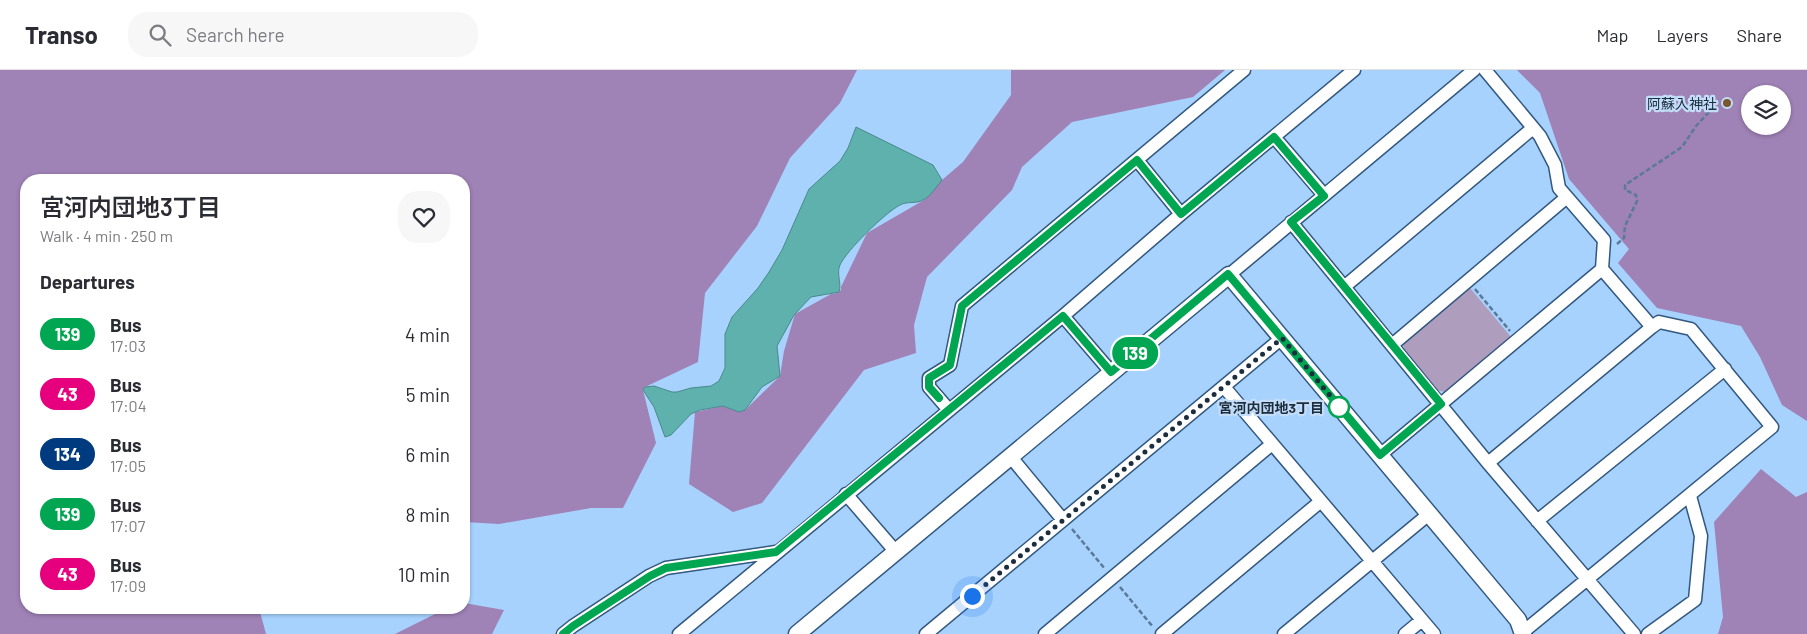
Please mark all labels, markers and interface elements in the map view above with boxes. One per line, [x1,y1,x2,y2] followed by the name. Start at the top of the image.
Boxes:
[128,12,478,57] search box
[25,20,98,49] text: Transo
[146,21,174,49] icon: search
[186,23,285,46] text: Search here
[1596,24,1628,46] text: Map
[1656,24,1709,46] text: Layers
[1737,24,1782,46] text: Share
[1741,85,1791,135] map controls
[1741,85,1791,135] button: layers
[1647,95,1717,112] place label: 阿蘇入神社
[1721,97,1733,109] marker: 阿蘇入神社
[398,191,450,243] button: heart
[40,192,221,221] text: 宮河内団地3丁目
[40,226,173,245] text: Walk · 4 min · 250 m
[40,270,135,293] text: Departures
[110,313,142,336] text: Bus
[55,323,80,345] text: 139
[405,323,450,346] text: 4 min
[110,336,146,355] text: 17:03
[1106,337,1164,369] line badge: 139
[1122,342,1148,364] text: 139
[110,373,142,396] text: Bus
[57,383,78,405] text: 43
[406,383,450,406] text: 5 min
[110,396,146,415] text: 17:04
[1328,396,1350,418] marker: 宮河内団地3丁目
[1218,399,1324,416] place label: 宮河内団地3丁目
[110,433,142,456] text: Bus
[54,443,81,465] text: 134
[406,443,450,466] text: 6 min
[110,456,146,475] text: 17:05
[110,493,142,516] text: Bus
[55,503,80,525] text: 139
[406,503,450,526] text: 8 min
[110,516,145,535] text: 17:07
[110,553,142,576] text: Bus
[57,563,78,585] text: 43
[398,563,450,586] text: 10 min
[110,576,146,595] text: 17:09
[960,584,985,609] your location

